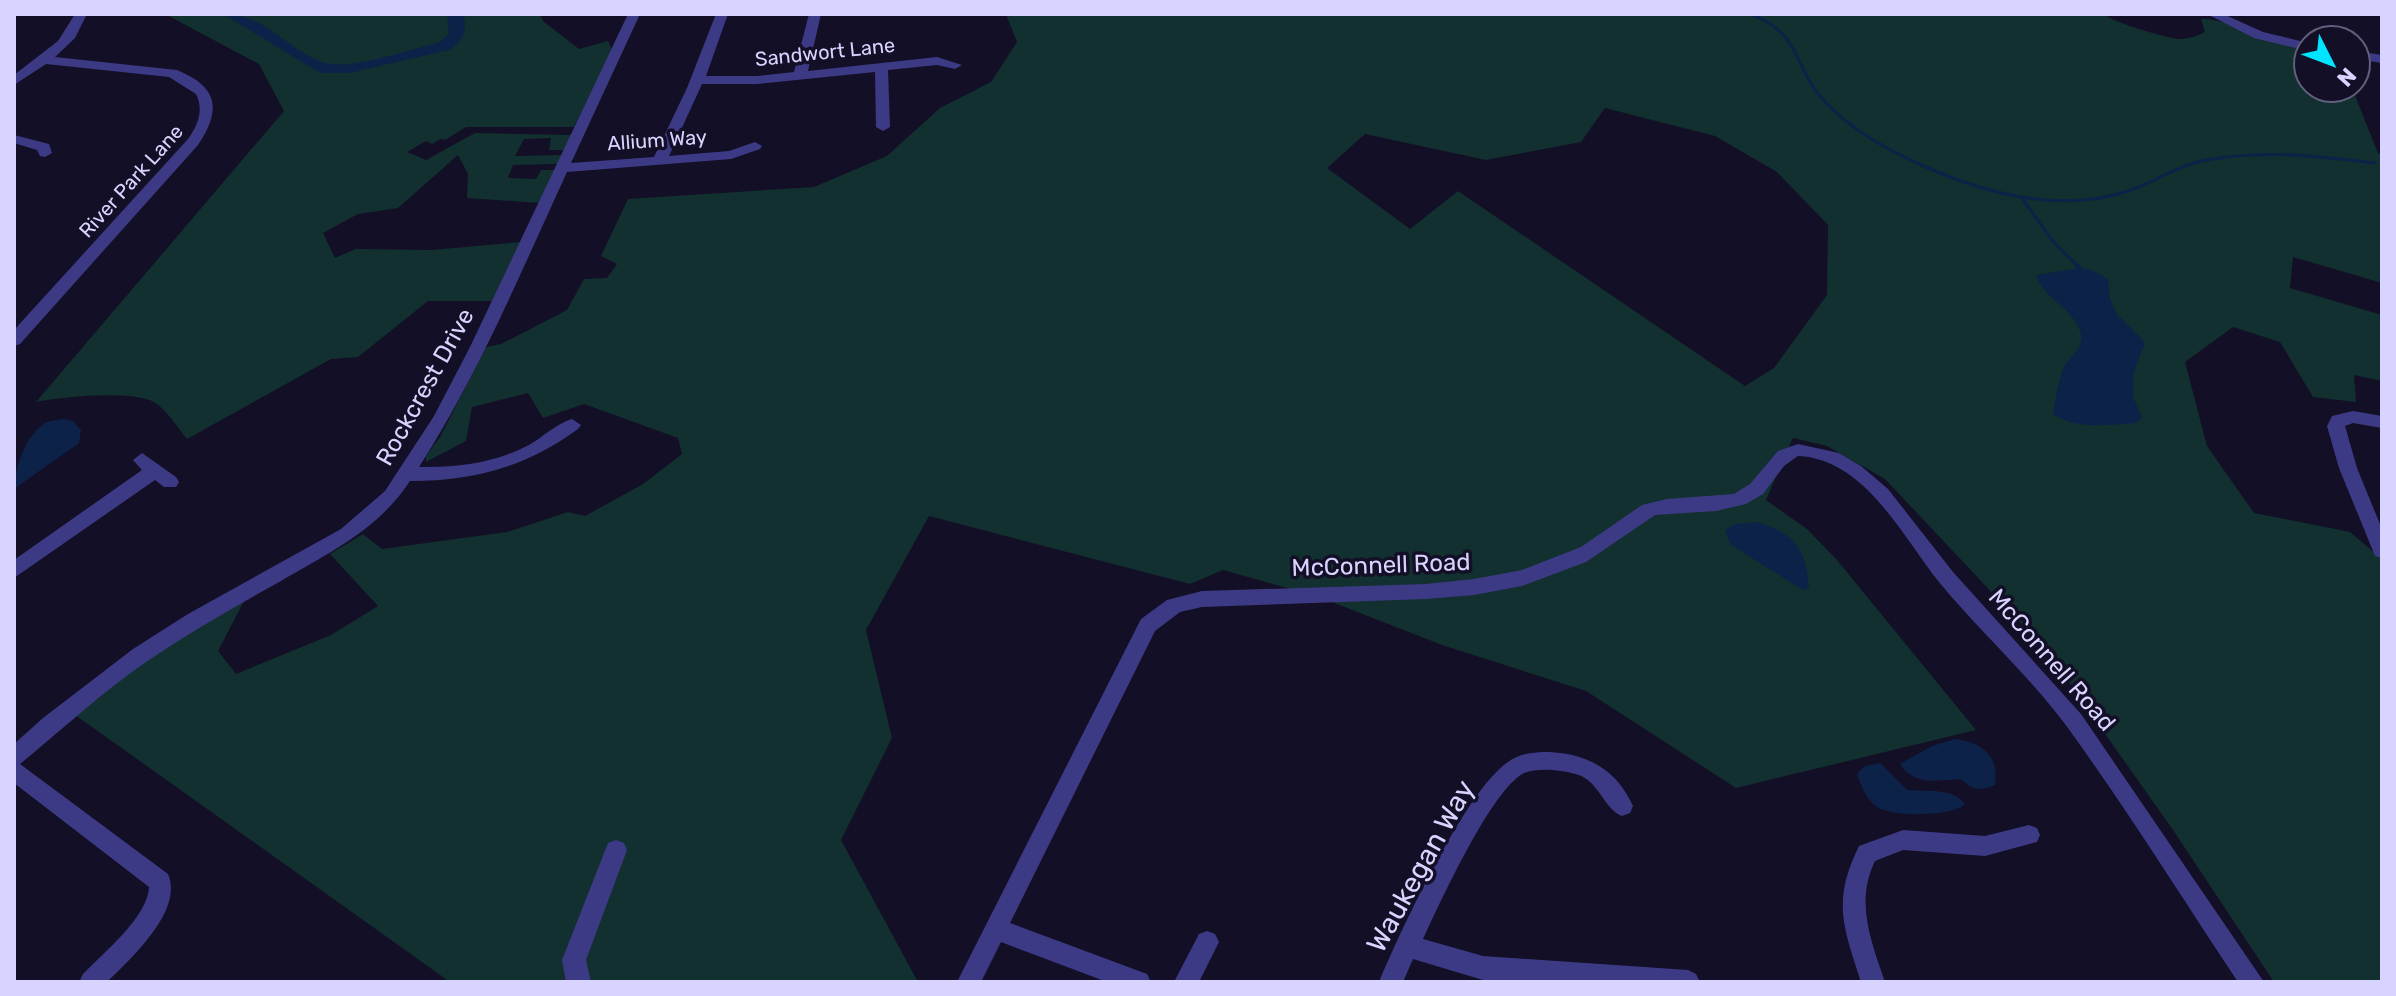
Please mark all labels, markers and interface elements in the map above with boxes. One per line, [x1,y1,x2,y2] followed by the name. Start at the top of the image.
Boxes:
[2292,24,2372,104] north arrow
[754,33,896,71] street label: Sandwort Lane
[2331,62,2362,92] text: N
[74,120,188,242] street label: River Park Lane
[606,125,708,155] street label: Allium Way
[370,304,480,470] street label: Rockcrest Drive
[1291,548,1471,582] street label: McConnell Road
[1983,583,2121,737] street label: McConnell Road
[1360,774,1481,958] street label: Waukegan Way

